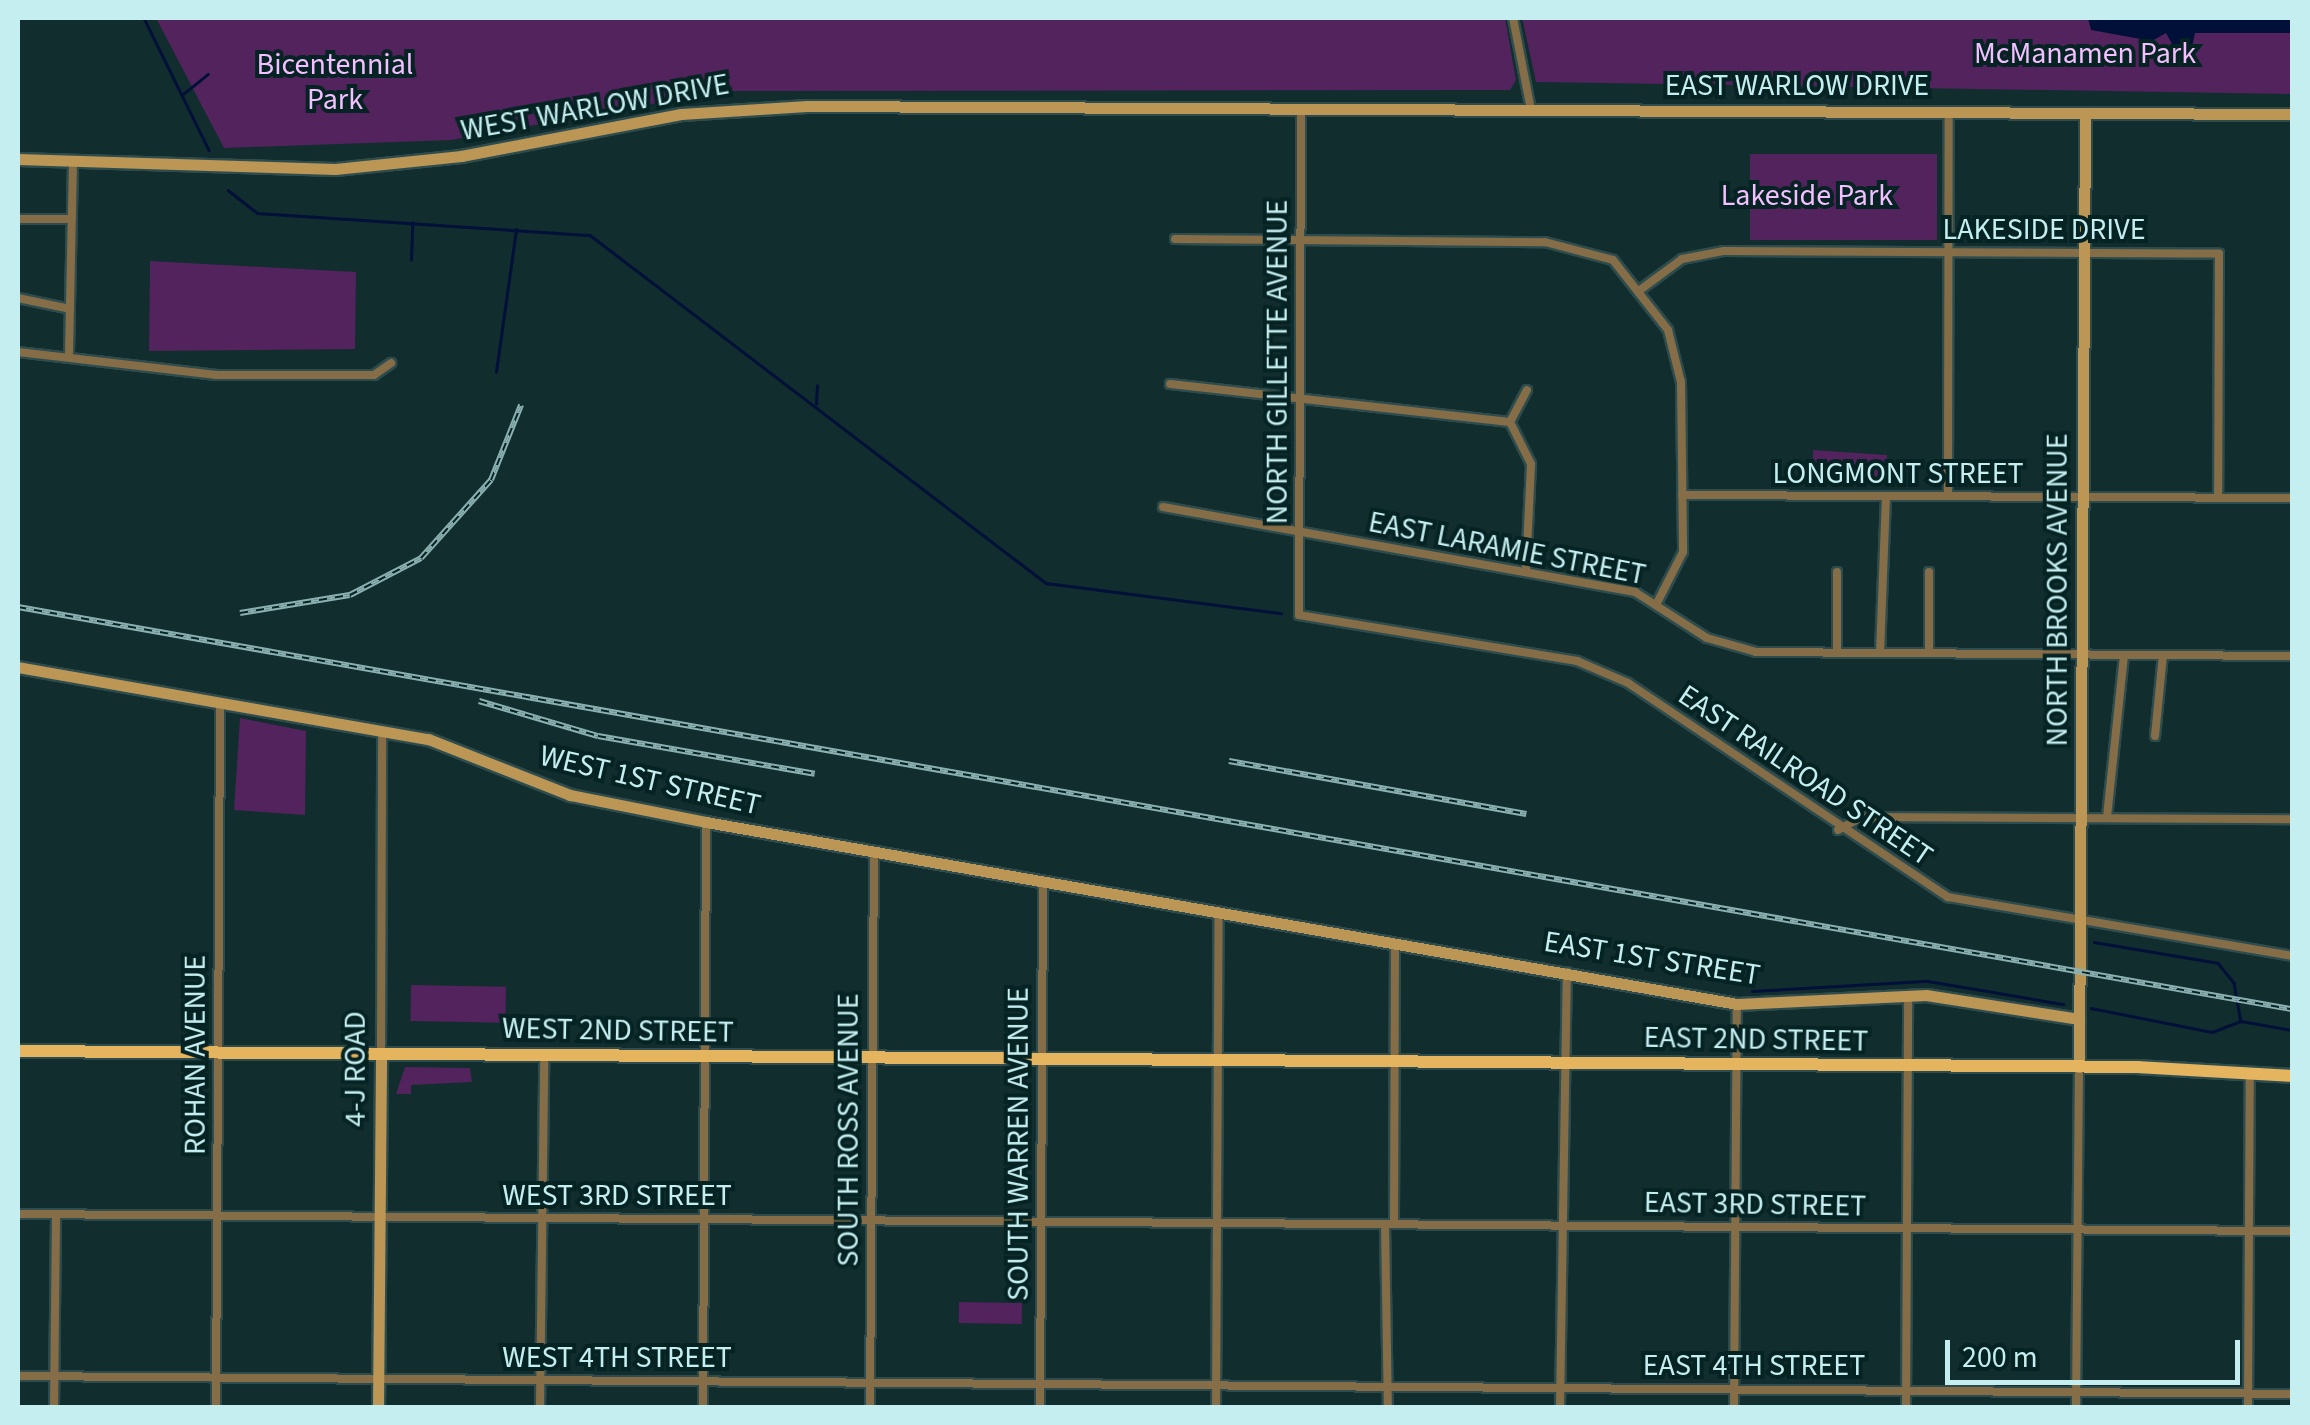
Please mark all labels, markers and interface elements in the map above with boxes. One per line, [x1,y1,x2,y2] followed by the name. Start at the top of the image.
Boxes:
[1974,36,2196,72] park label: McManamen Park
[257,47,413,118] park label: Bicentennial Park
[458,67,732,149] street label: WEST WARLOW DRIVE
[1665,68,1929,104] street label: EAST WARLOW DRIVE
[1721,178,1893,214] park label: Lakeside Park
[1260,200,1296,524] street label: NORTH GILLETTE AVENUE
[1943,212,2145,248] street label: LAKESIDE DRIVE
[2040,433,2076,747] street label: NORTH BROOKS AVENUE
[1772,456,2024,492] street label: LONGMONT STREET
[1365,504,1649,594] street label: EAST LARAMIE STREET
[1671,677,1939,875] street label: EAST RAILROAD STREET
[536,738,764,824] street label: WEST 1ST STREET
[1541,924,1763,994] street label: EAST 1ST STREET
[178,955,214,1155] street label: ROHAN AVENUE
[1001,987,1037,1301] street label: SOUTH WARREN AVENUE
[831,993,867,1267] street label: SOUTH ROSS AVENUE
[338,1011,374,1127] street label: 4-J ROAD
[502,1011,734,1051] street label: WEST 2ND STREET
[1643,1020,1869,1060] street label: EAST 2ND STREET
[502,1178,732,1214] street label: WEST 3RD STREET
[1644,1185,1866,1225] street label: EAST 3RD STREET
[1950,1320,2245,1382] scale bar
[1962,1336,2038,1379] text: 200 m
[502,1340,732,1376] street label: WEST 4TH STREET
[1643,1348,1865,1384] street label: EAST 4TH STREET

